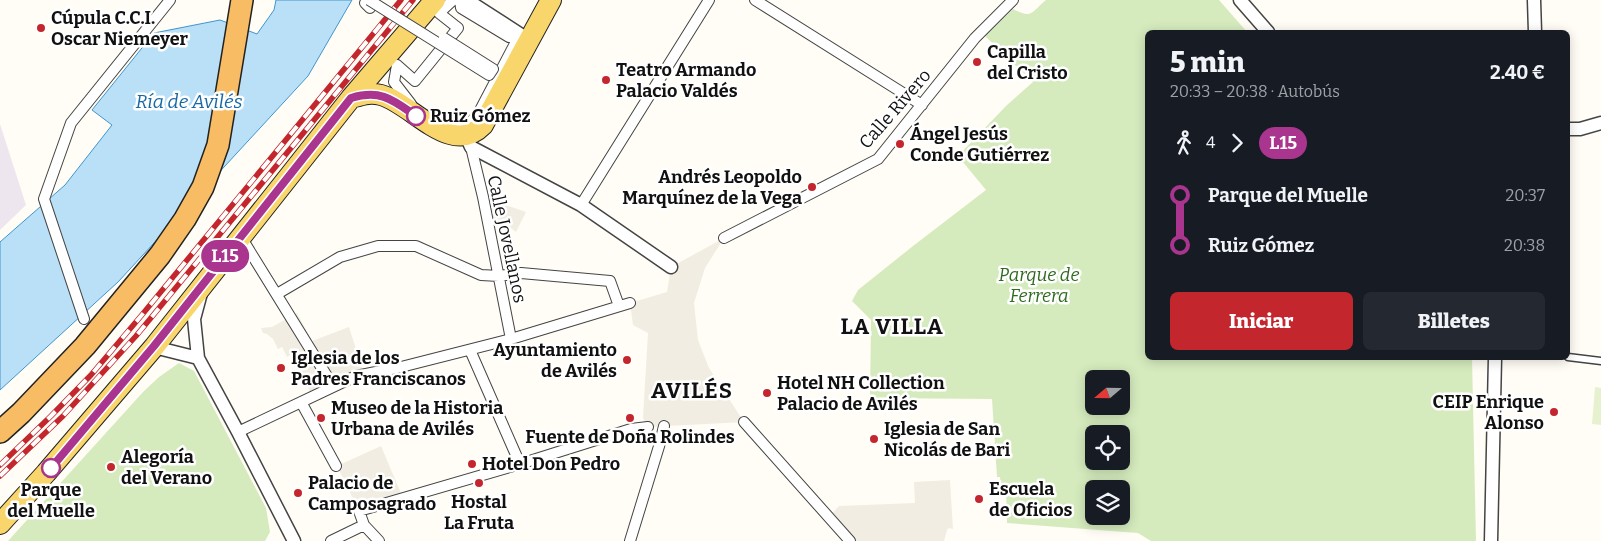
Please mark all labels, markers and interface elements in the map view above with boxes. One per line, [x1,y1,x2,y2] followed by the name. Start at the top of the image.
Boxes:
[51,7,189,50] place label: Cúpula C.C.I. Oscar Niemeyer
[35,22,47,34] marker: Cúpula C.C.I. Oscar Niemeyer
[987,41,1068,84] place label: Capilla del Cristo
[1170,46,1244,79] text: 5 min
[971,56,983,68] marker: Capilla del Cristo
[616,59,756,102] place label: Teatro Armando Palacio Valdés
[1490,61,1545,84] text: 2.40 €
[854,65,936,153] street label: Calle Rivero
[600,74,612,86] marker: Teatro Armando Palacio Valdés
[1170,82,1340,101] text: 20:33 – 20:38 · Autobús
[135,90,243,113] water label: Ría de Avilés
[430,105,531,127] place label: Ruiz Gómez
[406,106,426,126] marker: Ruiz Gómez
[910,122,1049,166] place label: Ángel Jesús Conde Gutiérrez
[1170,129,1198,157] icon: walk
[1223,129,1251,157] icon: forward
[1269,132,1297,154] text: L15
[1206,133,1215,152] text: 4
[894,138,906,150] marker: Ángel Jesús Conde Gutiérrez
[622,166,802,209] place label: Andrés Leopoldo Marquínez de la Vega
[483,173,531,305] street label: Calle Jovellanos
[806,181,818,193] marker: Andrés Leopoldo Marquínez de la Vega
[1208,184,1368,207] text: Parque del Muelle
[1506,186,1545,205] text: 20:37
[1208,234,1314,257] text: Ruiz Gómez
[1504,236,1545,255] text: 20:38
[196,240,254,272] line badge: L15
[211,245,239,267] text: L15
[999,264,1079,307] park label: Parque de Ferrera
[1170,292,1353,350] button: Iniciar
[1363,292,1545,350] button: Billetes
[840,313,944,340] district label: LA VILLA
[493,339,617,382] place label: Ayuntamiento de Avilés
[291,347,466,390] place label: Iglesia de los Padres Franciscanos
[621,354,633,366] marker: Ayuntamiento de Avilés
[275,362,287,374] marker: Iglesia de los Padres Franciscanos
[1085,370,1130,415] north arrow
[1085,370,1130,525] map controls
[777,372,945,415] place label: Hotel NH Collection Palacio de Avilés
[651,377,733,404] district label: AVILÉS
[761,387,773,399] marker: Hotel NH Collection Palacio de Avilés
[1433,391,1544,434] place label: CEIP Enrique Alonso
[331,397,503,440] place label: Museo de la Historia Urbana de Avilés
[1548,406,1560,418] marker: CEIP Enrique Alonso
[315,412,327,424] marker: Museo de la Historia Urbana de Avilés
[624,412,636,424] marker: Fuente de Doña Rolindes
[884,418,1011,461] place label: Iglesia de San Nicolás de Bari
[1085,425,1130,470] button: locate
[525,426,735,448] place label: Fuente de Doña Rolindes
[868,433,880,445] marker: Iglesia de San Nicolás de Bari
[121,446,212,489] place label: Alegoría del Verano
[482,453,620,475] place label: Hotel Don Pedro
[41,458,61,478] marker: Parque del Muelle
[466,458,478,470] marker: Hotel Don Pedro
[105,461,117,473] marker: Alegoría del Verano
[308,472,436,515] place label: Palacio de Camposagrado
[473,477,485,489] marker: Hostal La Fruta
[989,478,1073,521] place label: Escuela de Oficios
[7,479,95,522] place label: Parque del Muelle
[1085,480,1130,525] button: layers
[292,487,304,499] marker: Palacio de Camposagrado
[444,491,514,534] place label: Hostal La Fruta
[973,493,985,505] marker: Escuela de Oficios

